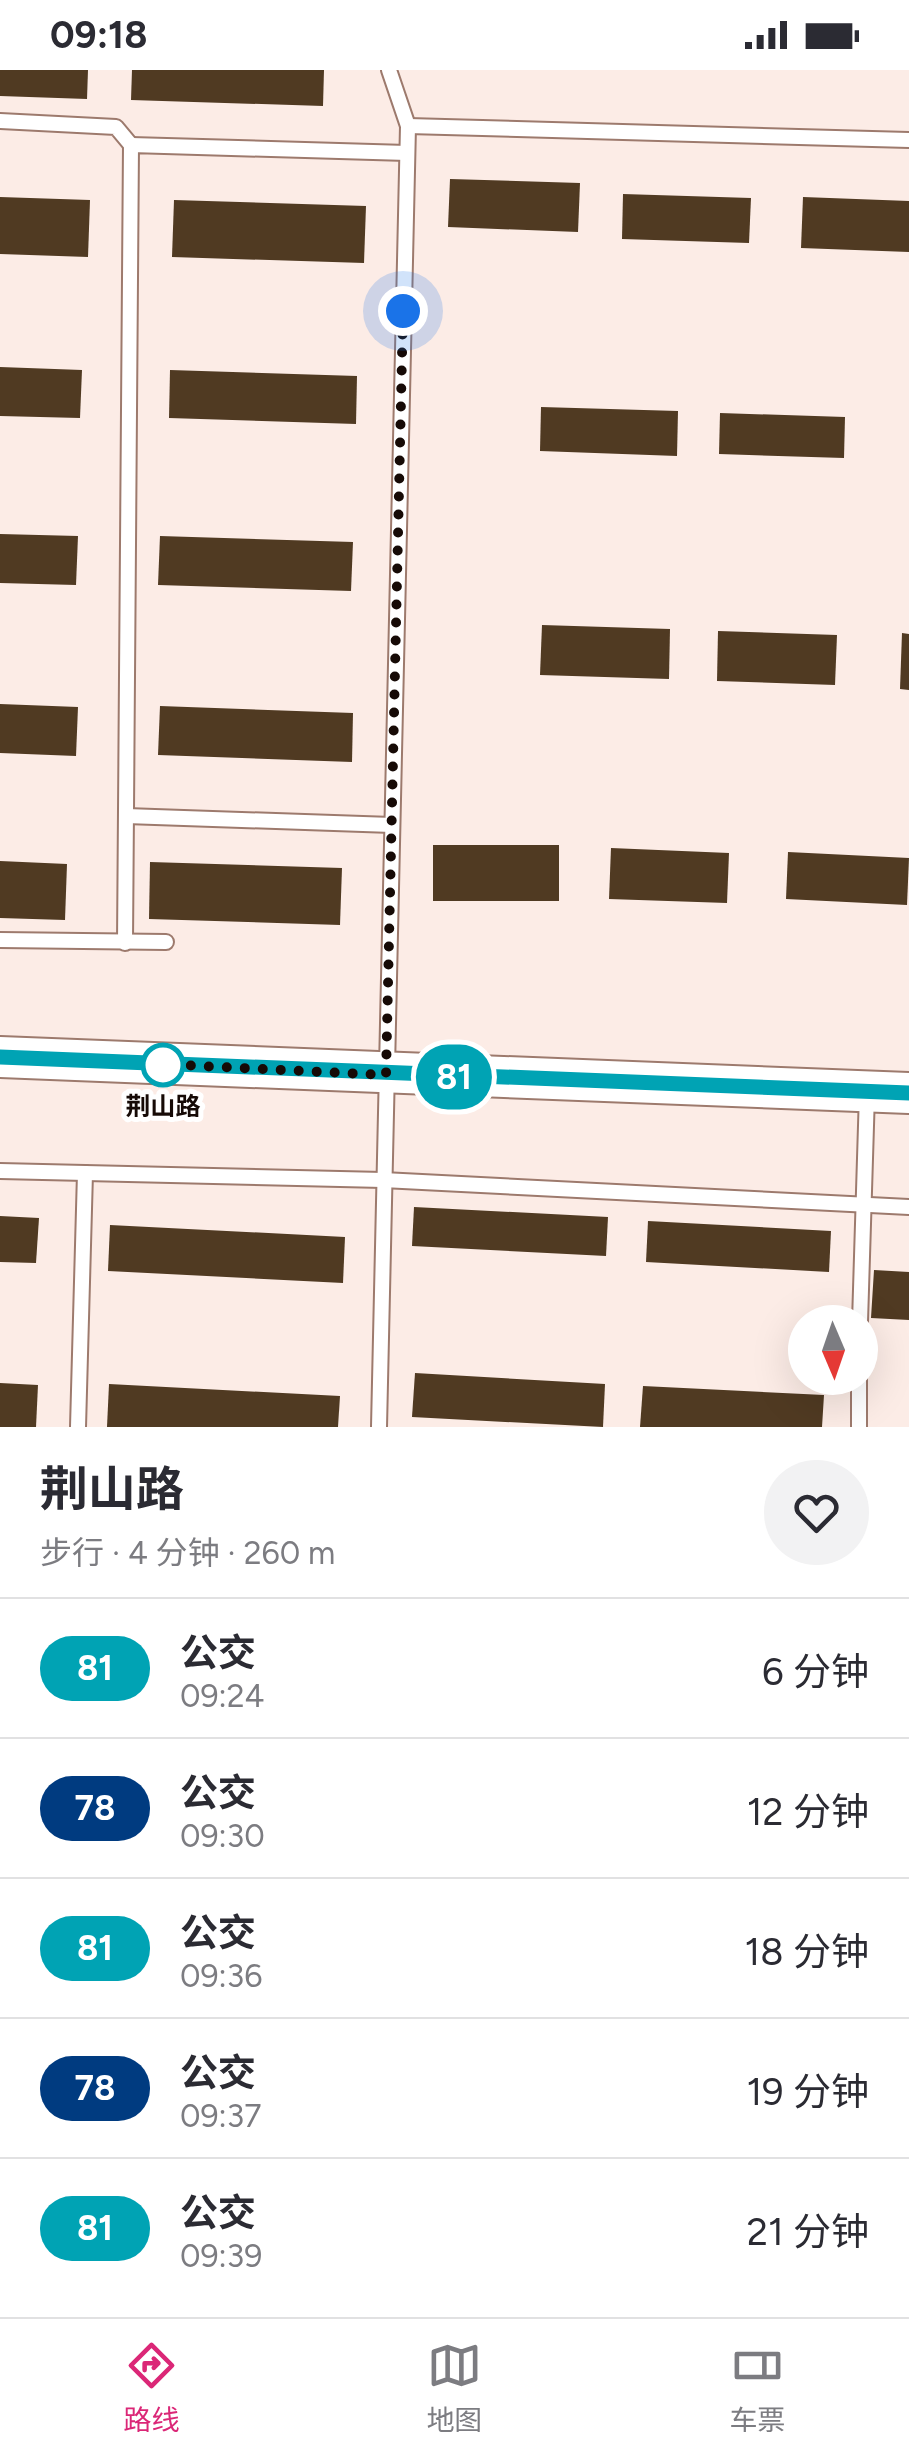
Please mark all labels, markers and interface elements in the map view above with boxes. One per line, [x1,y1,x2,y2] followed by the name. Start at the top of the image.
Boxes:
[50,12,147,58] text: 09:18
[378,286,428,336] your location
[142,1044,184,1086] marker: 荆山路
[409,1044,499,1110] line badge: 81
[436,1056,472,1098] text: 81
[125,1091,201,1121] place label: 荆山路
[788,1305,878,1395] north arrow
[788,1305,878,1395] map controls
[40,1460,184,1518] text: 荆山路
[764,1460,869,1565] button: heart
[40,1534,335,1572] text: 步行 · 4 分钟 · 260 m
[180,1630,256,1676] text: 公交
[77,1647,113,1689] text: 81
[762,1649,869,1695] text: 6 分钟
[180,1677,264,1715] text: 09:24
[180,1770,256,1816] text: 公交
[75,1787,115,1829] text: 78
[747,1789,869,1835] text: 12 分钟
[180,1817,265,1855] text: 09:30
[180,1910,256,1956] text: 公交
[77,1927,113,1969] text: 81
[745,1929,869,1975] text: 18 分钟
[180,1957,262,1995] text: 09:36
[180,2050,256,2096] text: 公交
[75,2067,115,2109] text: 78
[746,2069,869,2115] text: 19 分钟
[180,2097,261,2135] text: 09:37
[180,2190,256,2236] text: 公交
[77,2207,113,2249] text: 81
[747,2209,869,2255] text: 21 分钟
[180,2237,262,2275] text: 09:39
[123,2338,180,2438] tab: 路线
[426,2338,483,2438] tab: 地图
[729,2338,786,2438] tab: 车票

